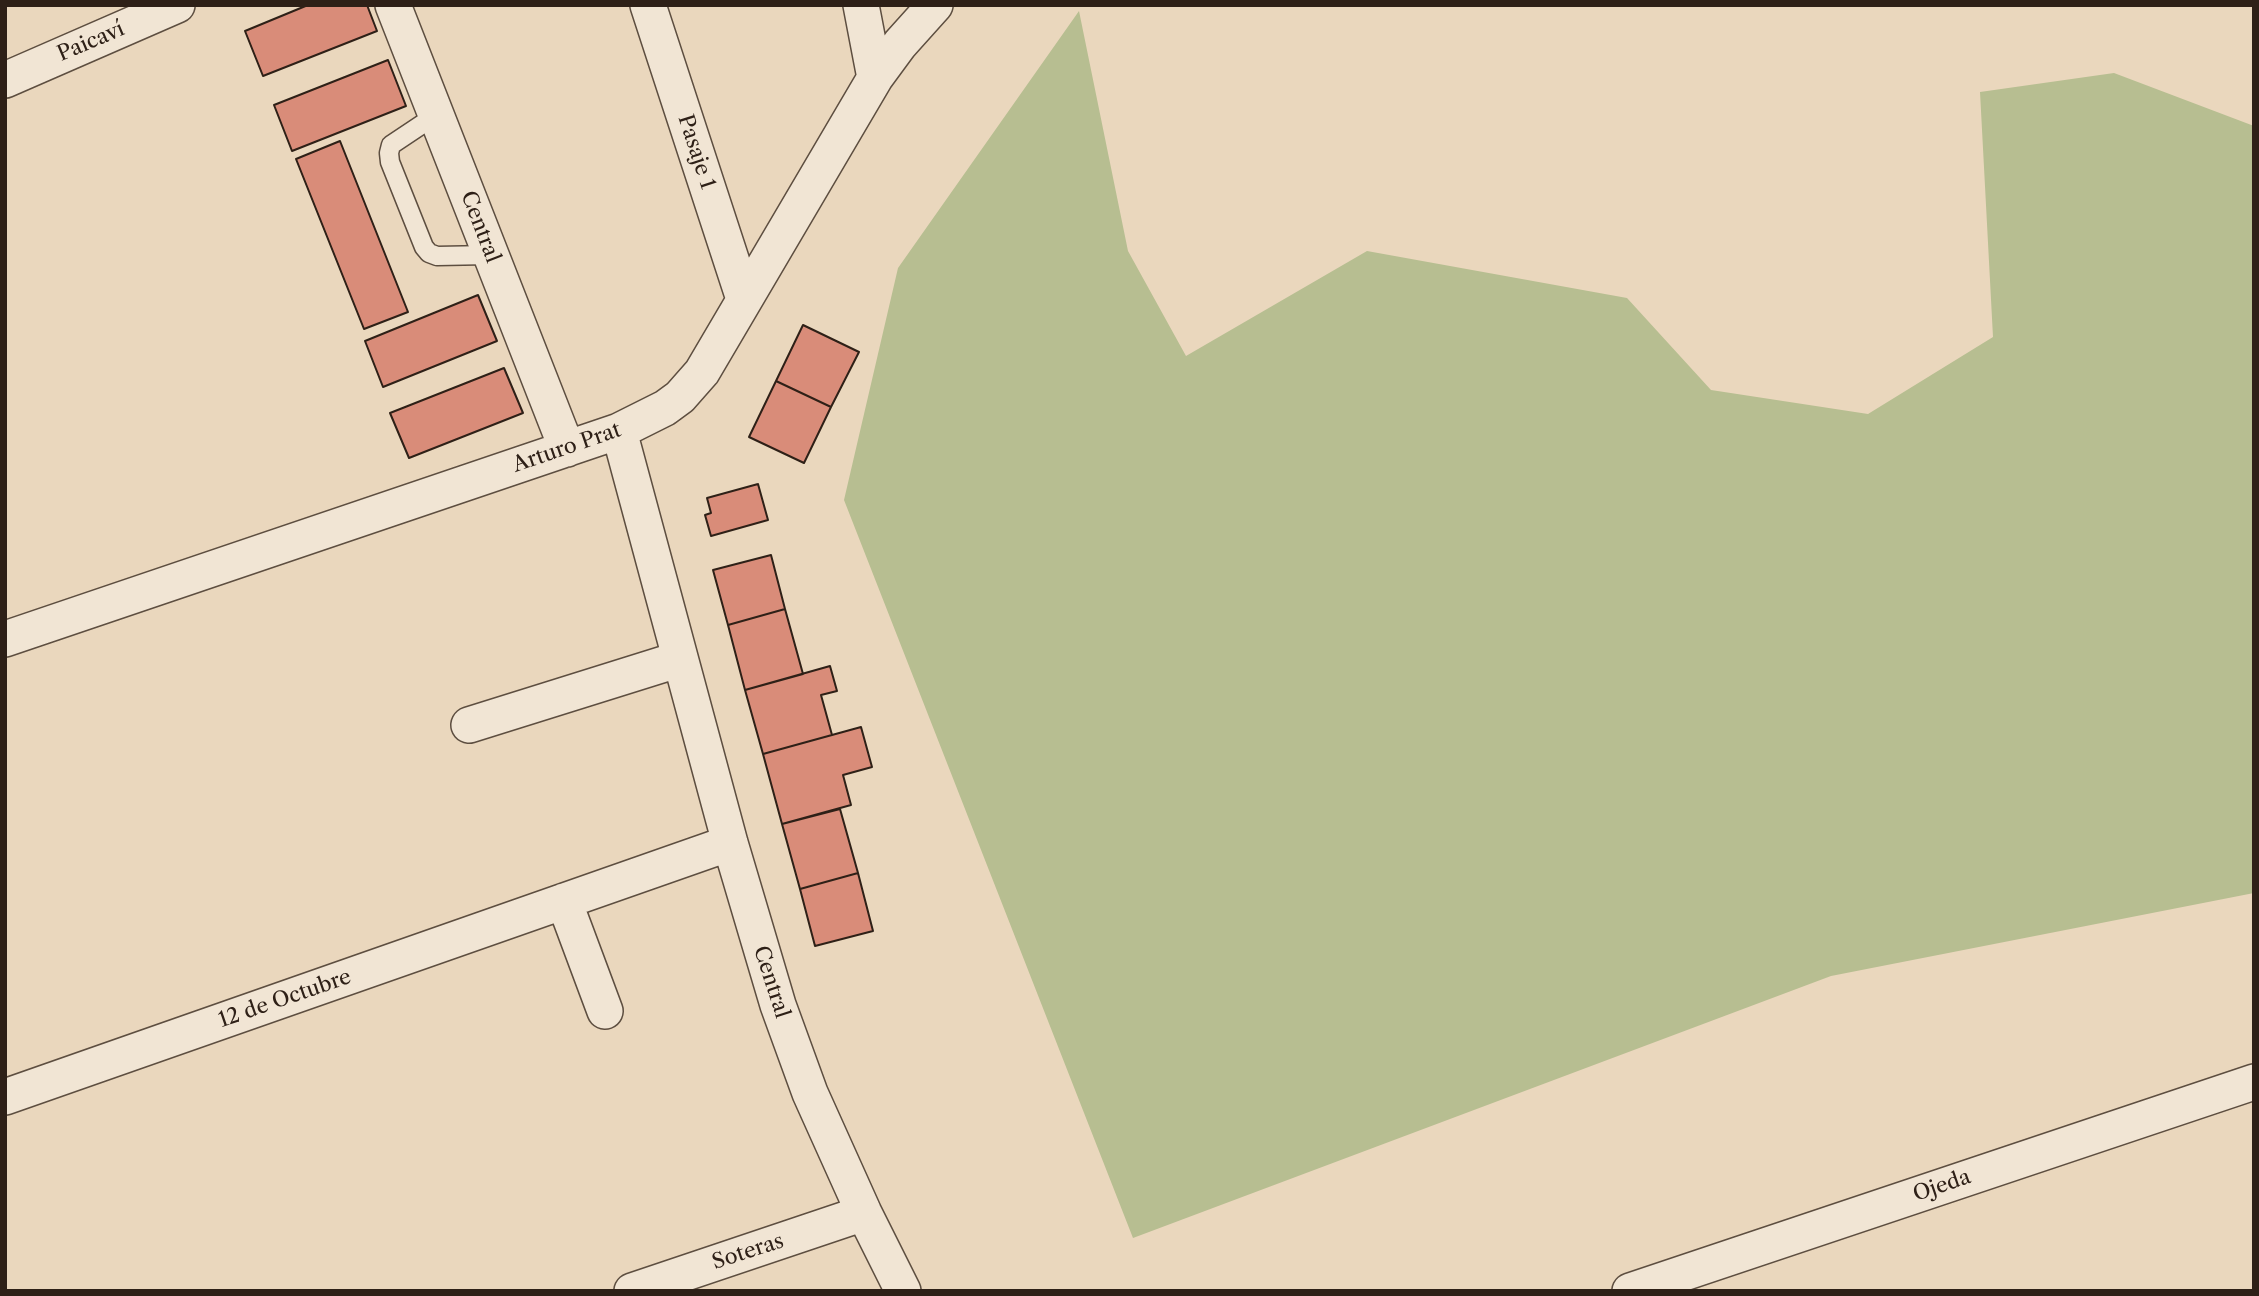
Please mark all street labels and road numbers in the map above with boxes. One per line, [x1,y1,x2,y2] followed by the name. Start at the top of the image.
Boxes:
[54,17,128,67] street label: Paicaví
[672,111,720,193] street label: Pasaje 1
[455,188,505,266] street label: Central
[510,418,624,478] street label: Arturo Prat
[747,943,795,1021] street label: Central
[215,965,355,1033] street label: 12 de Octubre
[1910,1164,1974,1208] street label: Ojeda
[709,1229,787,1275] street label: Soteras

